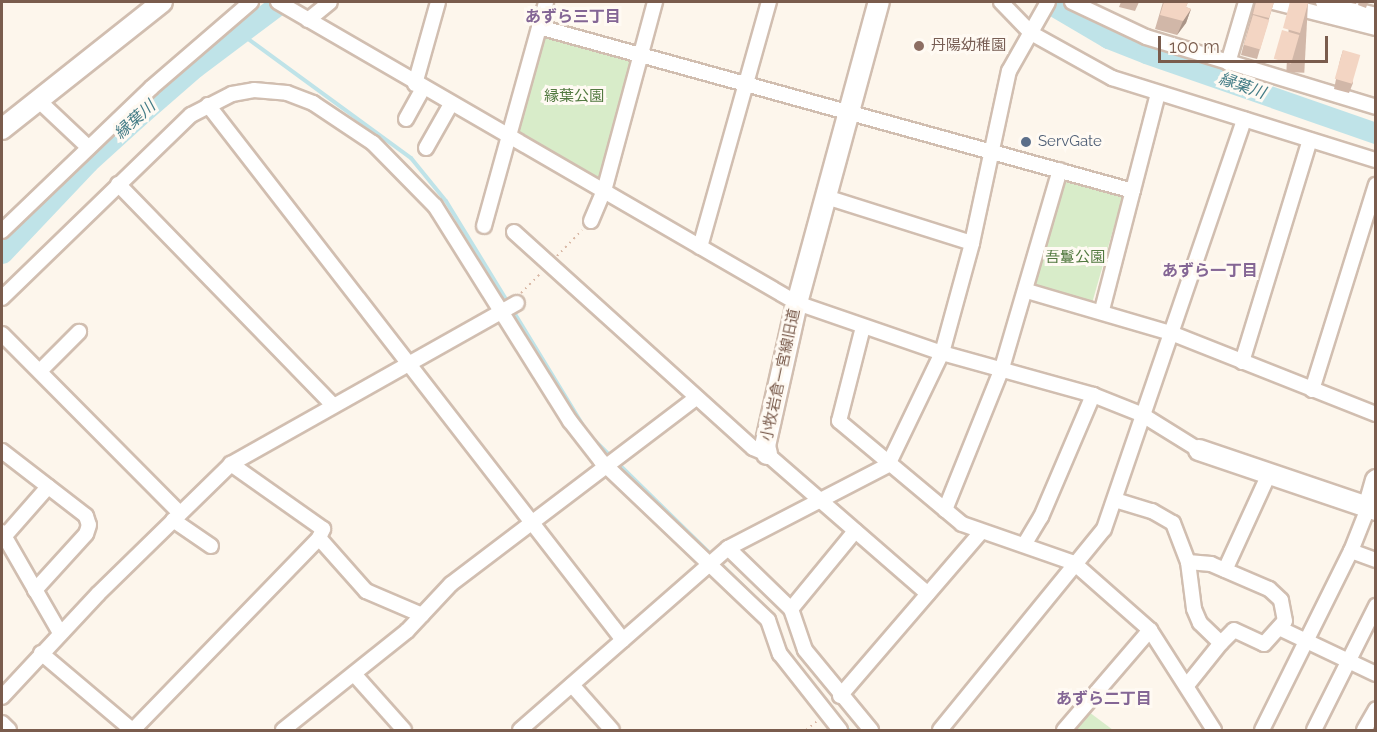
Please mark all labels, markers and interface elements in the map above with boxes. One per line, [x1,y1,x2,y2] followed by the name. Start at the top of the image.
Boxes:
[525,7,621,27] district label: あずら三丁目
[1161,24,1330,62] scale bar
[1169,36,1220,57] text: 100 m
[931,37,1006,55] place label: 丹陽幼稚園
[912,39,926,53] marker: 丹陽幼稚園
[1216,69,1268,103] water label: 縁葉川
[544,88,604,106] park label: 縁葉公園
[111,97,159,143] water label: 縁葉川
[1038,133,1102,151] place label: ServGate
[1019,135,1033,149] marker: ServGate
[1045,249,1105,267] park label: 吾鬘公園
[1162,261,1258,281] district label: あずら一丁目
[758,307,804,443] street label: 小牧岩倉一宮線旧道
[1056,689,1152,709] district label: あずら二丁目

